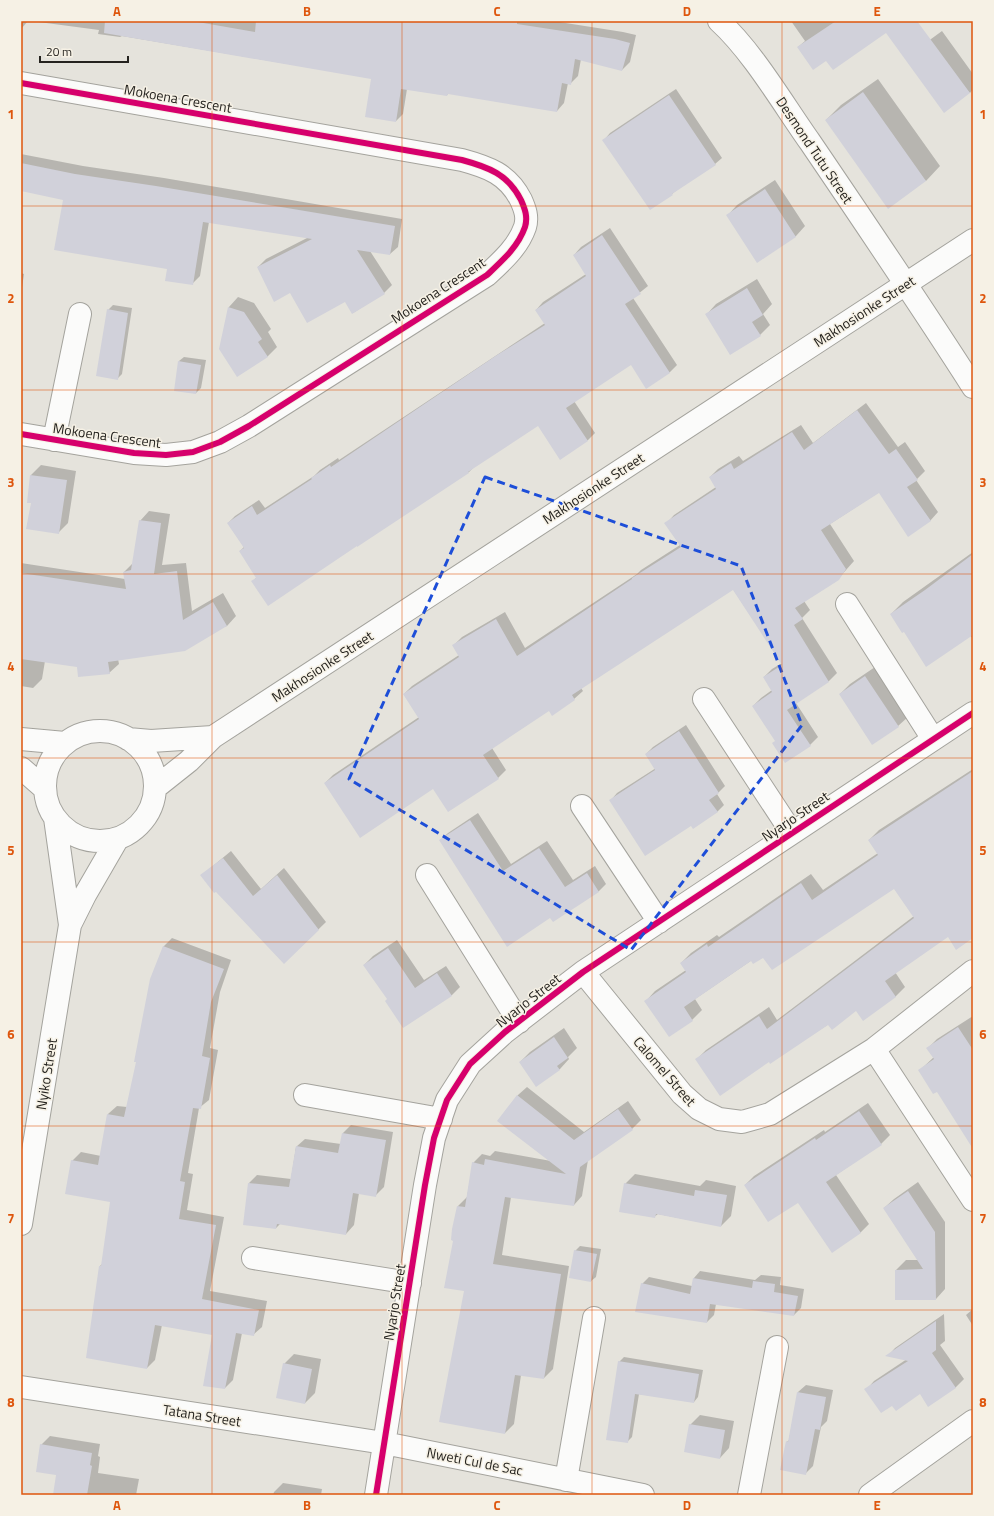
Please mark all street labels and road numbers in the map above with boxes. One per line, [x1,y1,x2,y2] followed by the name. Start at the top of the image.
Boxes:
[122,78,234,118] street label: Mokoena Crescent
[771,92,859,208] street label: Desmond Tutu Street
[387,251,489,328] street label: Mokoena Crescent
[809,270,919,352] street label: Makhosionke Street
[52,417,163,453] street label: Mokoena Crescent
[538,447,648,529] street label: Makhosionke Street
[267,625,377,707] street label: Makhosionke Street
[757,786,833,846] street label: Nyarjo Street
[491,968,565,1032] street label: Nyarjo Street
[629,1031,701,1111] street label: Calomel Street
[30,1037,62,1111] street label: Nyiko Street
[378,1262,410,1342] street label: Nyarjo Street
[161,1398,243,1432] street label: Tatana Street
[425,1441,525,1481] street label: Nweti Cul de Sac

